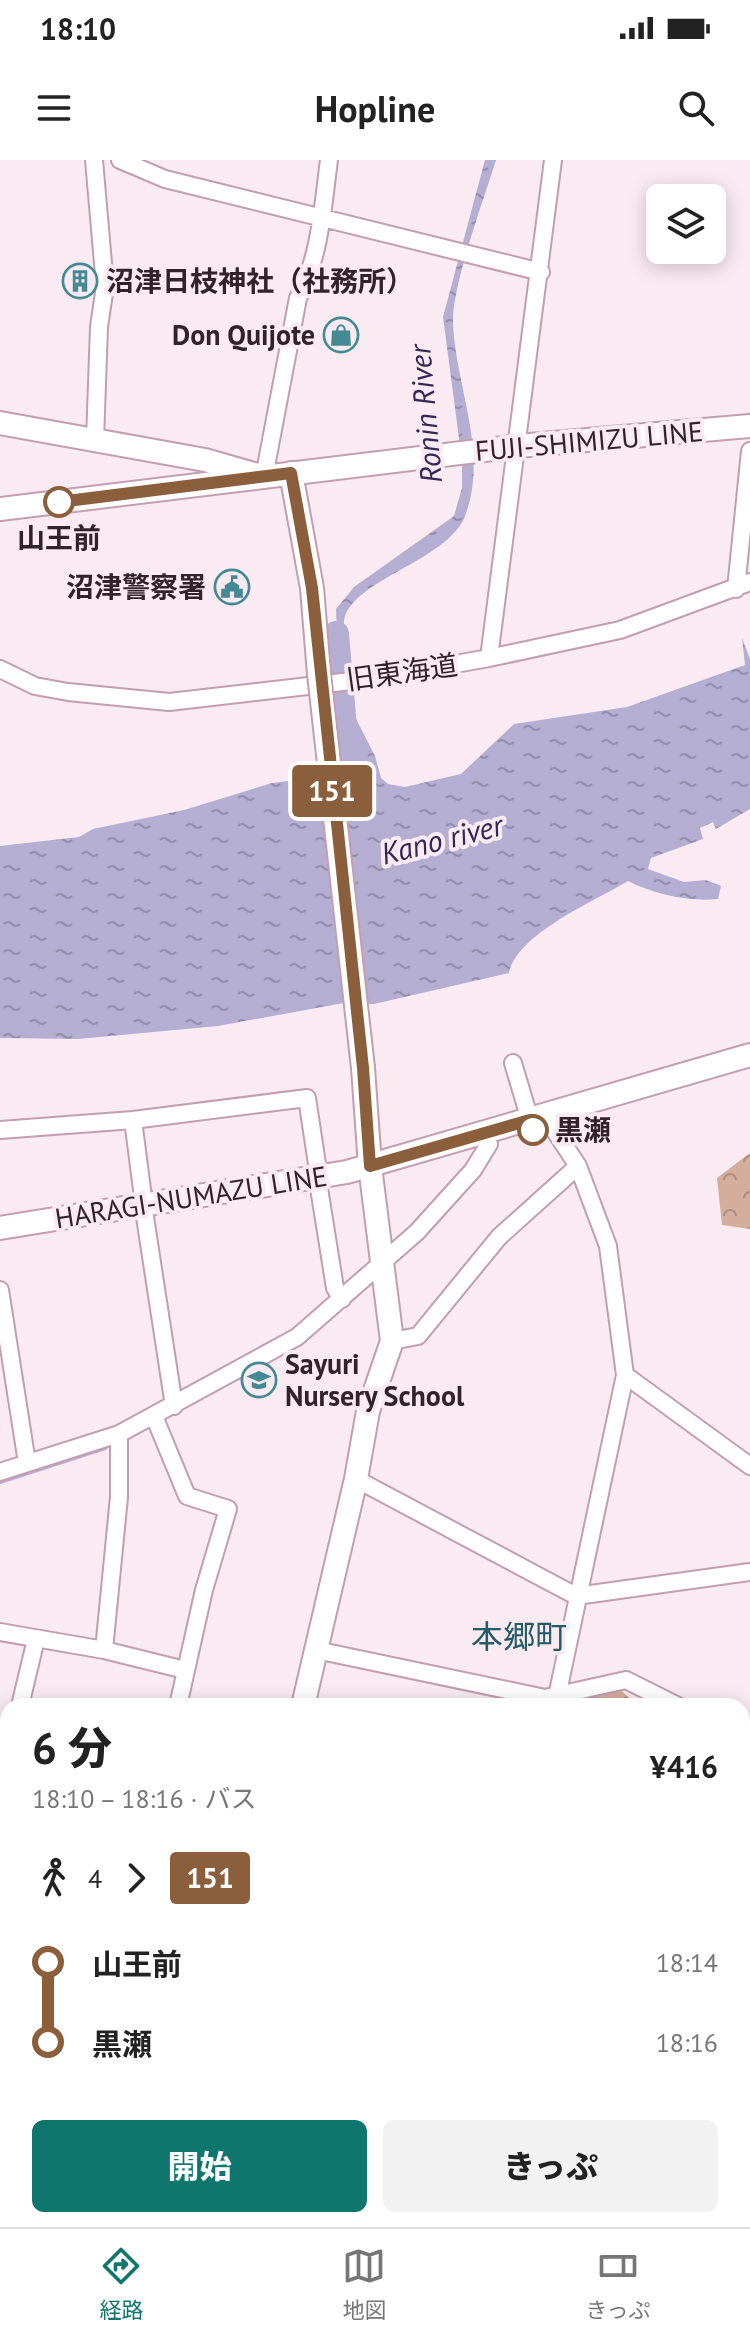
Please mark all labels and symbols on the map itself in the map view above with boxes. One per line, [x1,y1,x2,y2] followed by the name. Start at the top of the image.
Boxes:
[61,262,99,300] building icon: 沼津日枝神社（社務所）
[106,262,414,299] place label: 沼津日枝神社（社務所）
[172,316,315,353] place label: Don Quijote
[322,316,360,354] shop icon: Don Quijote
[399,341,450,485] water label: Ronin River
[473,412,704,469] street label: FUJI-SHIMIZU LINE
[44,487,74,517] marker: 山王前
[17,519,101,556] place label: 山王前
[66,568,206,605] place label: 沼津警察署
[213,568,251,606] public building icon: 沼津警察署
[344,645,460,698] street label: 旧東海道
[286,765,378,817] line badge: 151
[377,804,509,872] water label: Kano river
[555,1111,611,1148] place label: 黒瀬
[518,1115,548,1145] marker: 黒瀬
[52,1157,330,1236] street label: HARAGI-NUMAZU LINE
[285,1345,465,1414] place label: Sayuri Nursery School
[240,1361,278,1399] school or university icon: Sayuri Nursery School
[471,1615,567,1657] district label: 本郷町

